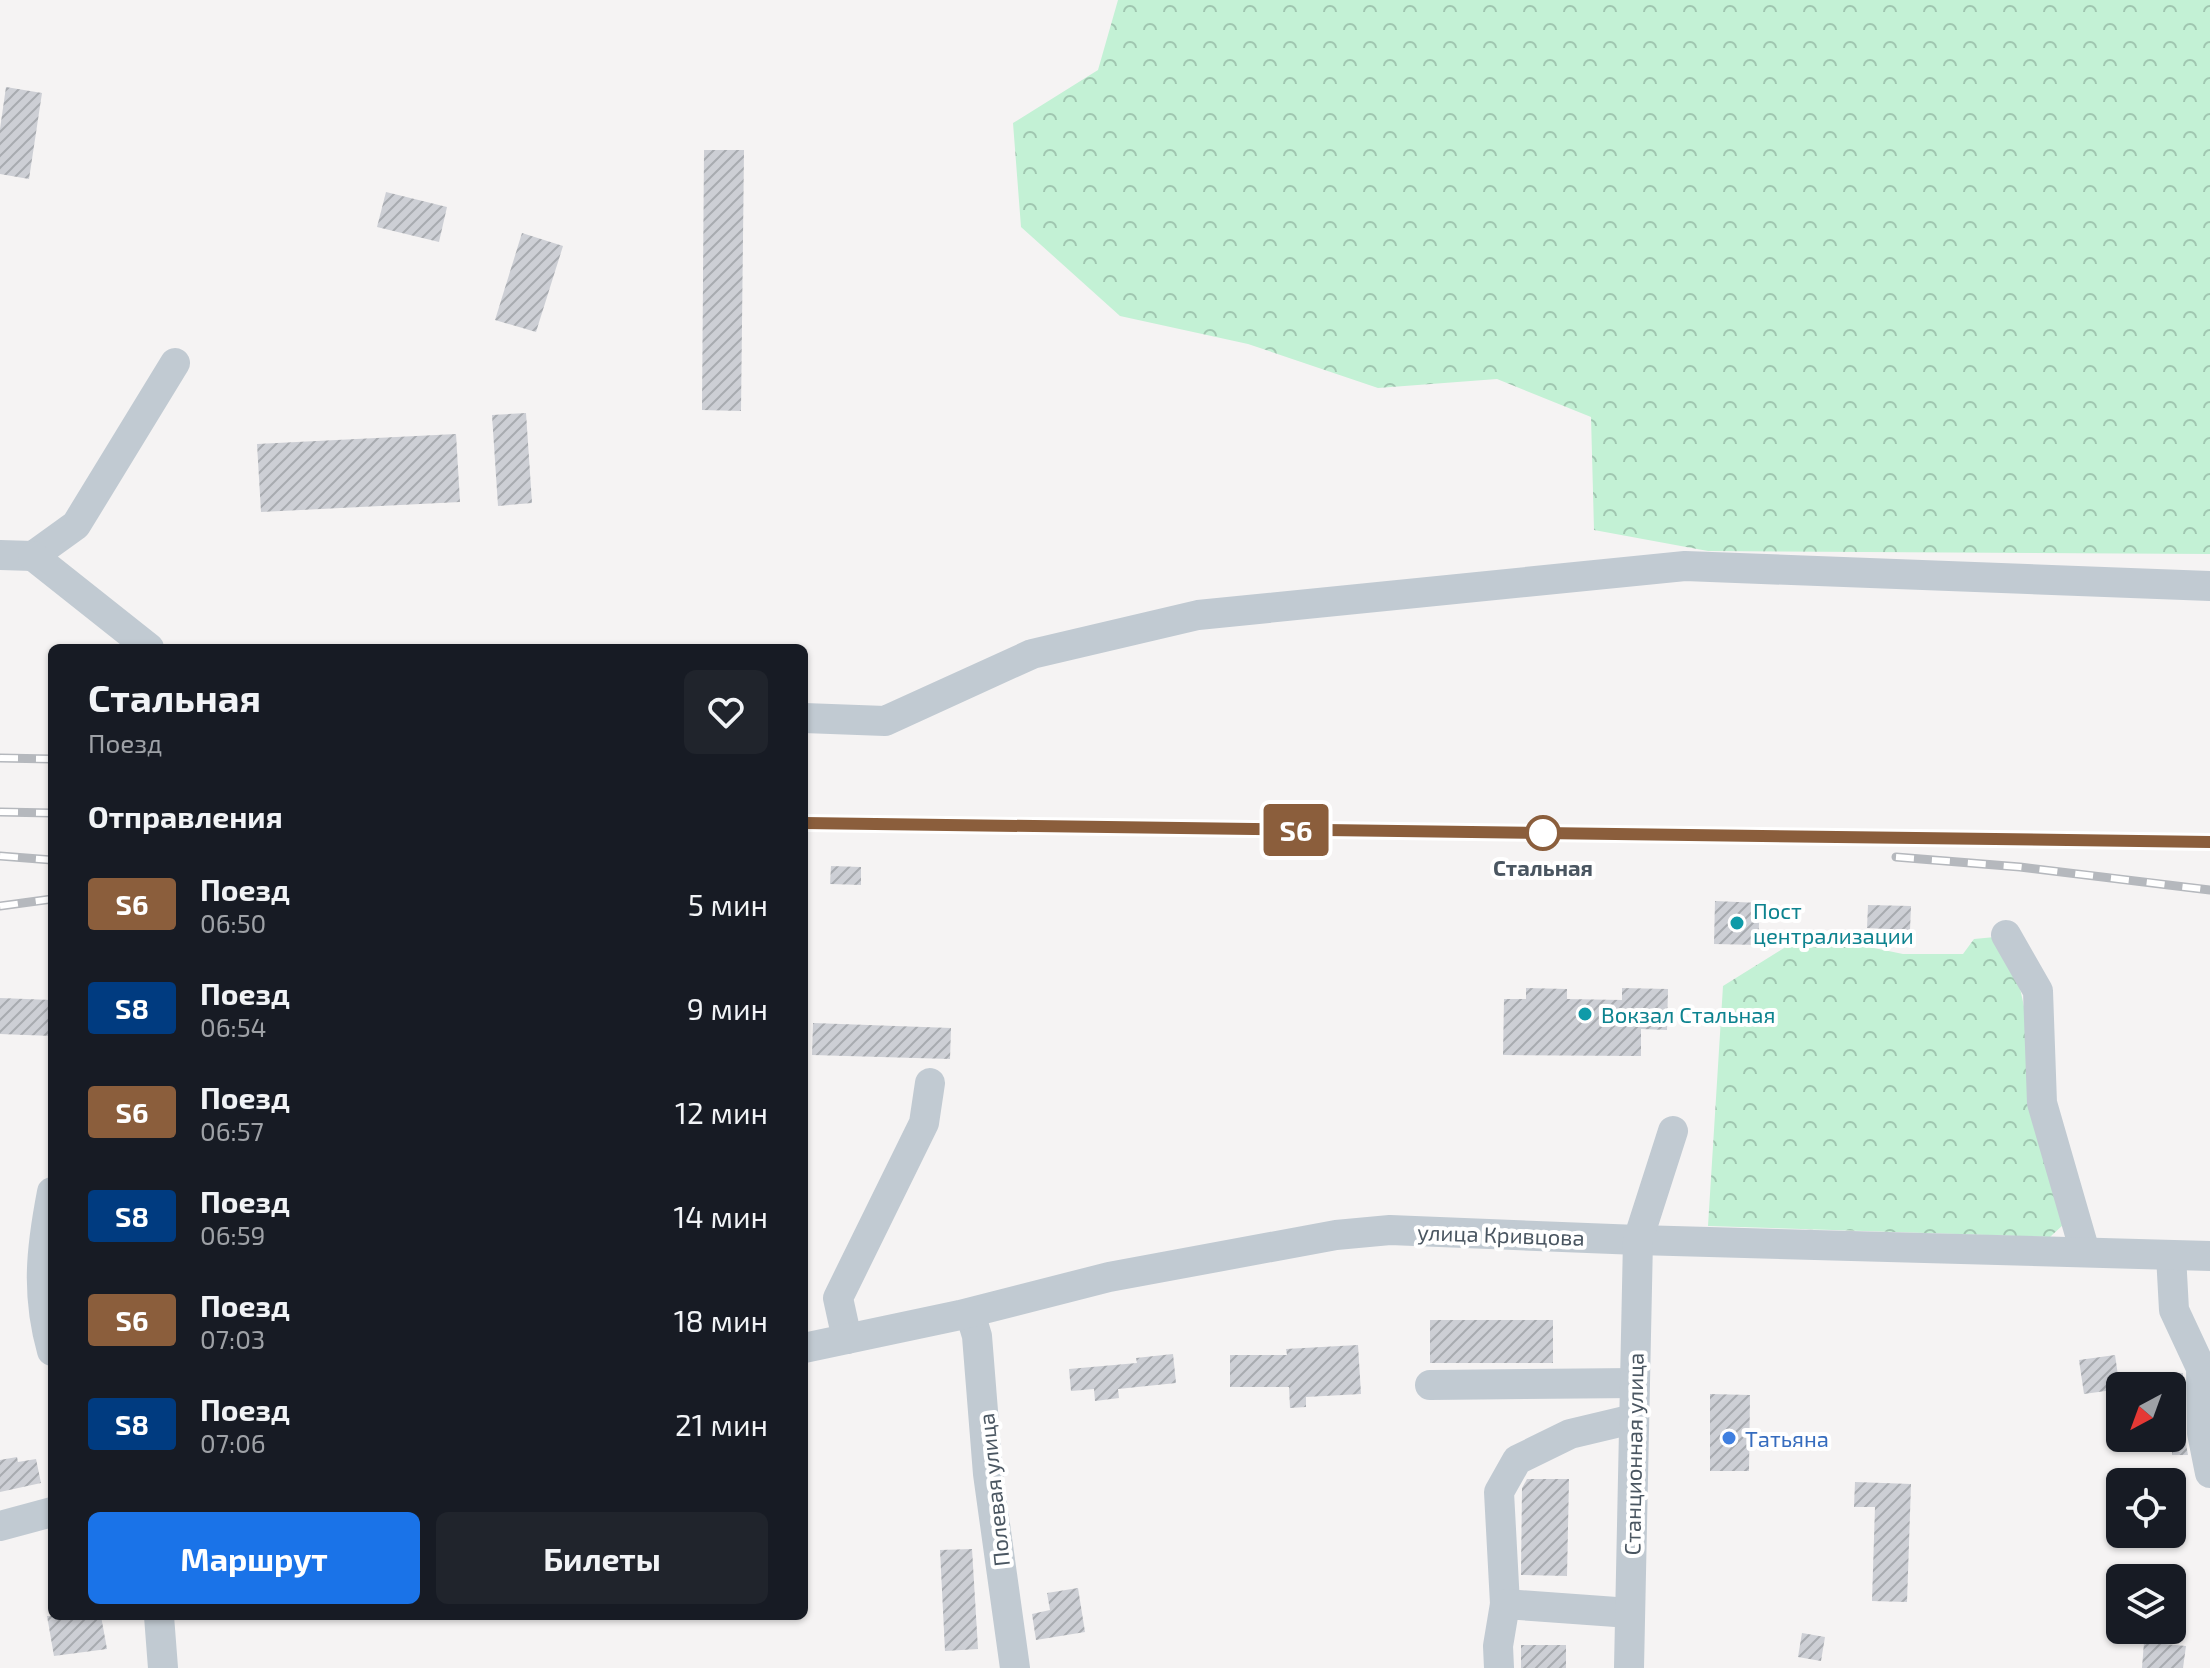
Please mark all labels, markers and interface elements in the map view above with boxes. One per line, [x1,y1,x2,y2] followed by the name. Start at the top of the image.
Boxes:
[684,670,768,754] button: heart
[88,674,261,720] text: Стальная
[88,727,162,758] text: Поезд
[88,798,283,834] text: Отправления
[1260,804,1332,856] line badge: S6
[1280,813,1312,847] text: S6
[1526,816,1560,850] marker: Стальная
[1493,854,1593,880] place label: Стальная
[200,871,290,907] text: Поезд
[688,886,768,922] text: 5 мин
[116,887,148,921] text: S6
[1753,897,1914,948] place label: Пост централизации
[200,907,266,938] text: 06:50
[1728,914,1746,932] marker: Пост централизации
[200,975,290,1011] text: Поезд
[687,990,768,1026] text: 9 мин
[115,991,149,1025] text: S8
[1601,1001,1775,1027] place label: Вокзал Стальная
[1576,1005,1594,1023] marker: Вокзал Стальная
[200,1011,267,1042] text: 06:54
[200,1079,290,1115] text: Поезд
[675,1094,768,1130] text: 12 мин
[116,1095,148,1129] text: S6
[200,1115,264,1146] text: 06:57
[200,1183,290,1219] text: Поезд
[673,1198,768,1234] text: 14 мин
[115,1199,149,1233] text: S8
[1417,1218,1585,1251] street label: улица Кривцова
[200,1219,266,1250] text: 06:59
[200,1287,290,1323] text: Поезд
[674,1302,768,1338] text: 18 мин
[116,1303,148,1337] text: S6
[200,1323,265,1354] text: 07:03
[1618,1352,1649,1556] street label: Станционная улица
[2106,1372,2186,1452] north arrow
[2106,1372,2186,1644] map controls
[200,1391,290,1427] text: Поезд
[675,1406,768,1442] text: 21 мин
[115,1407,149,1441] text: S8
[972,1412,1015,1568] street label: Полевая улица
[1745,1425,1829,1451] place label: Татьяна
[200,1427,266,1458] text: 07:06
[1720,1429,1738,1447] marker: Татьяна
[2106,1468,2186,1548] button: locate
[88,1512,420,1604] button: Маршрут
[436,1512,768,1604] button: Билеты
[2106,1564,2186,1644] button: layers

